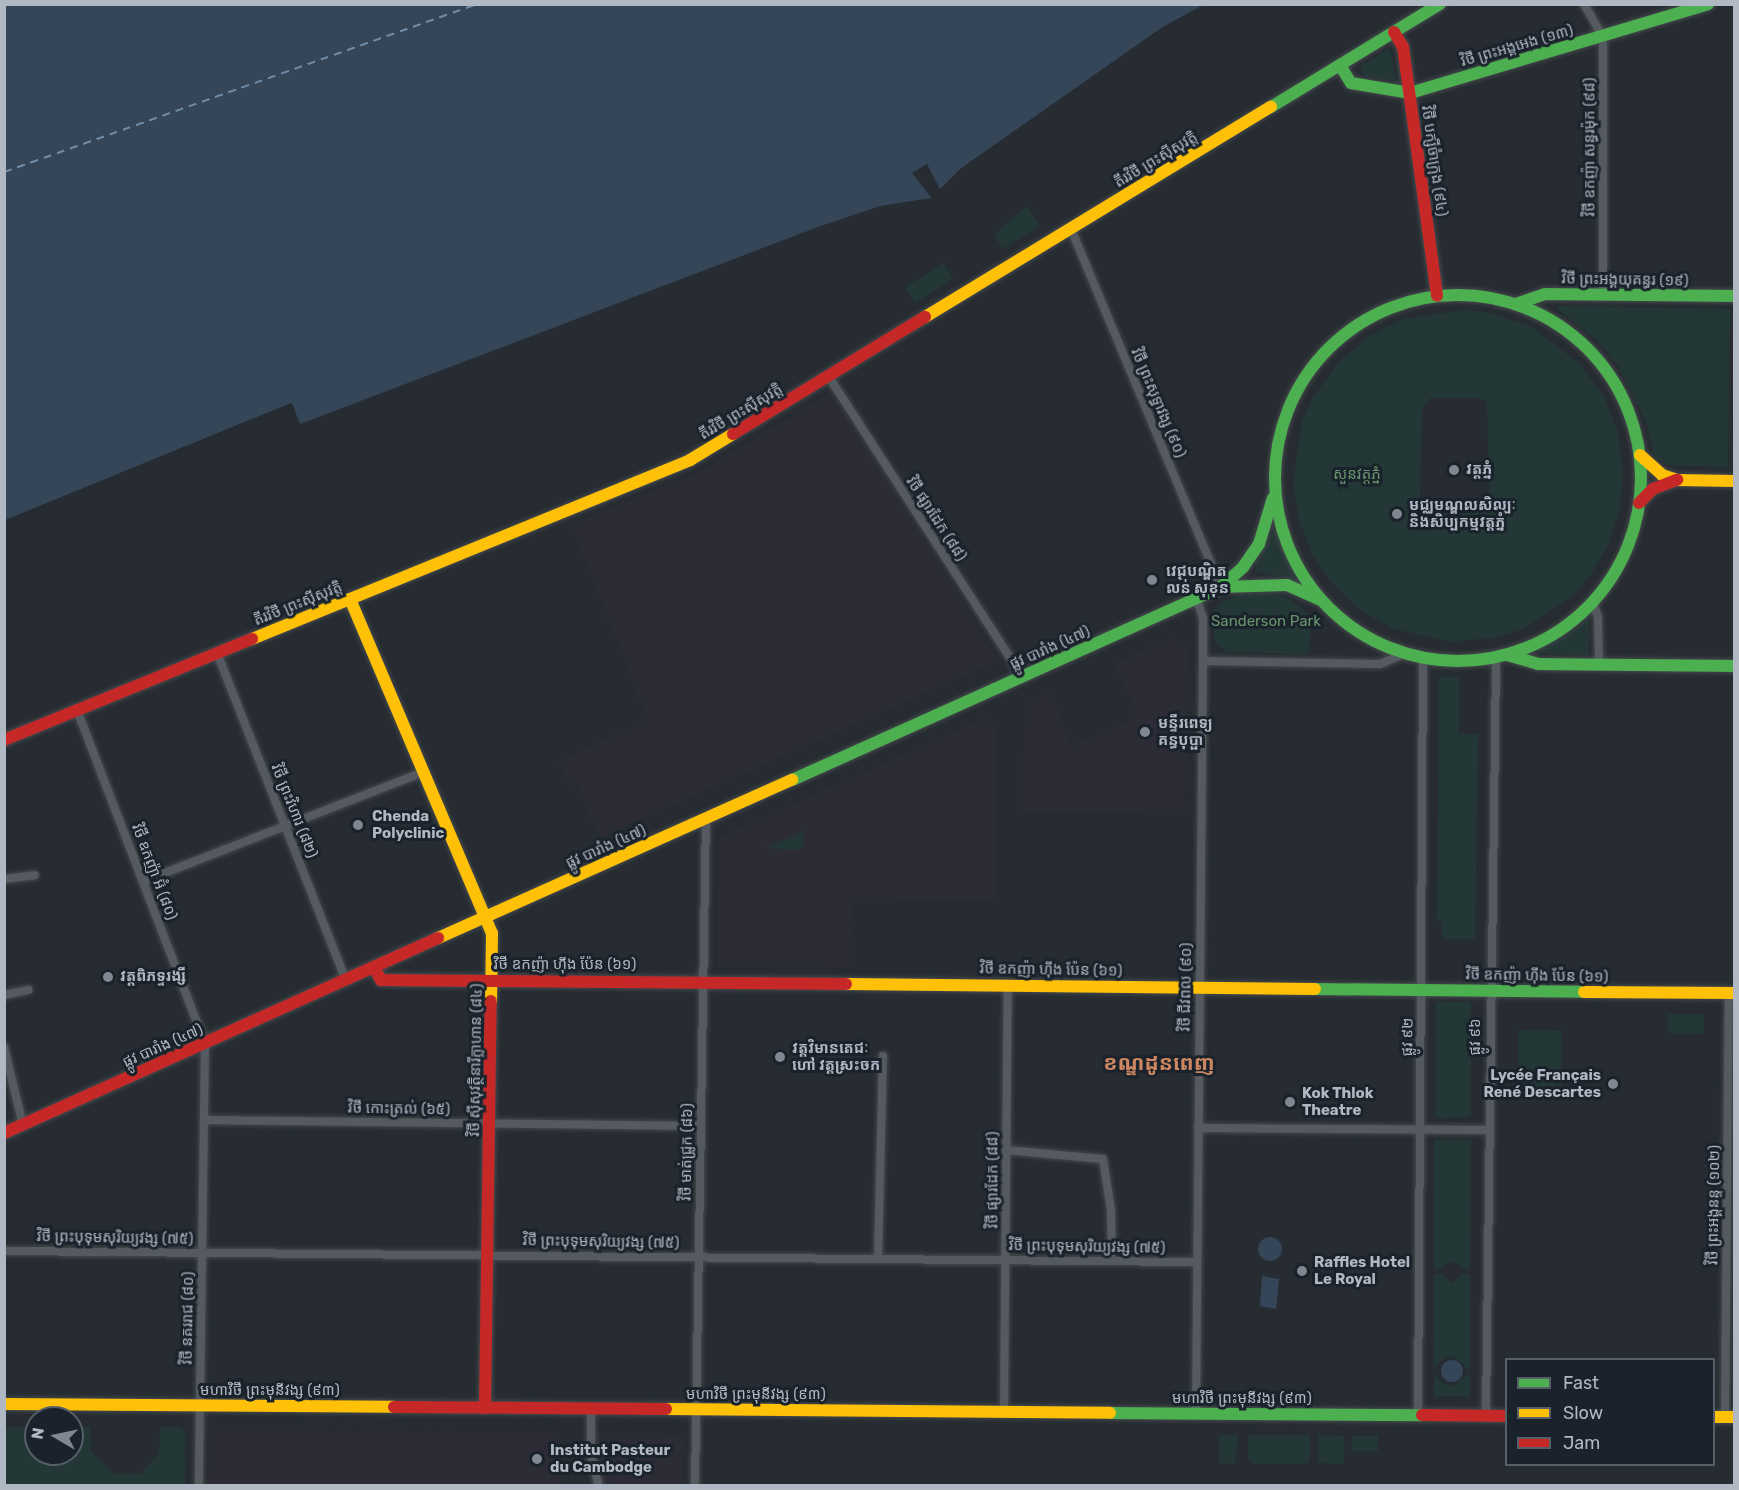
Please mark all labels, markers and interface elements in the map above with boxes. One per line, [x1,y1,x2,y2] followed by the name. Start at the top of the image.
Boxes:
[1459,21,1575,71] street label: វិថី ព្រះអង្គអេង (១៣)
[1581,77,1599,217] street label: វិថី ឧកញ៉ា សន្ធរម៉ុក (៩៨)
[1417,104,1451,218] street label: វិថី បក្សីចំាក្រុង (៩៤)
[1111,128,1201,192] street label: តីរវិថី ព្រះស៊ីសុវត្តិ
[1561,270,1689,290] street label: វិថី ព្រះអង្គយុគន្ធរ (១៩)
[1127,346,1189,460] street label: វិថី ព្រះសុទ្ធាវង្ស (៩០)
[696,380,786,444] street label: តីរវិថី ព្រះស៊ីសុវត្តិ
[1466,461,1492,479] place label: វត្ដភ្នំ
[1447,463,1461,477] marker: វត្ដភ្នំ
[1333,466,1381,484] park label: សួនវត្ដភ្នំ
[902,473,970,565] street label: វិថី ផ្សារដែក (៨៨)
[1409,496,1516,531] place label: មជ្ឈមណ្ឌលសិល្បៈ និងសិប្បកម្មវត្តភ្នំ
[1390,507,1404,521] marker: មជ្ឈមណ្ឌលសិល្បៈ និងសិប្បកម្មវត្តភ្នំ
[1166,562,1229,597] place label: វេជ្ជបណ្ឌិត លន់ សុខុន
[1143,571,1161,589] marker: វេជ្ជបណ្ឌិត លន់ សុខុន
[251,578,345,630] street label: តីរវិថី ព្រះស៊ីសុវត្តិ
[1211,613,1321,631] park label: Sanderson Park
[1007,622,1093,674] street label: ផ្លូវ បារាំង (៤៧)
[1158,714,1213,749] place label: មន្ទីរពេទ្យ គន្ធបុប្ផា
[1136,723,1154,741] marker: មន្ទីរពេទ្យ គន្ធបុប្ផា
[267,761,321,861] street label: វិថី ព្រះវិហារ (៨២)
[372,807,444,842] place label: Chenda Polyclinic
[349,816,367,834] marker: Chenda Polyclinic
[127,821,181,923] street label: វិថី ឧកញ៉ា អ៊ំ (៨០)
[563,821,649,873] street label: ផ្លូវ បារាំង (៤៧)
[1176,942,1196,1032] street label: វិថី ជីវពល (៩០)
[494,956,636,974] street label: វិថី ឧកញ៉ា ហ៊ីង ប៉ែន (៦១)
[979,960,1123,980] street label: វិថី ឧកញ៉ា ហ៊ីង ប៉ែន (៦១)
[1465,966,1609,986] street label: វិថី ឧកញ៉ា ហ៊ីង ប៉ែន (៦១)
[120,968,186,986] place label: វត្តពិភទ្ទរង្សី
[101,970,115,984] marker: វត្តពិភទ្ទរង្សី
[466,983,486,1137] street label: វិថី ស៊ីសុវត្ថិនារីក្លាហាន (៨៤)
[1399,1017,1417,1057] street label: ផ្លូវ ៩២
[1467,1018,1485,1056] street label: ផ្លូវ ៩៦
[120,1020,206,1072] street label: ផ្លូវ បារាំង (៤៧)
[792,1039,880,1074] place label: វត្តវិមានតេជៈ ហៅ វត្តស្រះចក
[773,1050,787,1064] marker: វត្តវិមានតេជៈ ហៅ វត្តស្រះចក
[1103,1050,1215,1076] district label: ខណ្ឌដូនពេញ
[1483,1066,1601,1101] place label: Lycée Français René Descartes
[1606,1077,1620,1091] marker: Lycée Français René Descartes
[1302,1084,1374,1119] place label: Kok Thlok Theatre
[1283,1095,1297,1109] marker: Kok Thlok Theatre
[347,1099,451,1119] street label: វិថី កោះត្រល់ (៦៥)
[677,1103,697,1201] street label: វិថី មាត់ជ្រូក (៨៦)
[984,1132,1002,1228] street label: វិថី ផ្សារដែក (៨៨)
[1704,1145,1724,1265] street label: វិថី ព្រះអង្គនន្ទ (១០២)
[36,1228,194,1248] street label: វិថី ព្រះបុទុមសុរិយ្យវង្ស (៧៥)
[522,1232,680,1252] street label: វិថី ព្រះបុទុមសុរិយ្យវង្ស (៧៥)
[1008,1237,1166,1257] street label: វិថី ព្រះបុទុមសុរិយ្យវង្ស (៧៥)
[1314,1253,1410,1288] place label: Raffles Hotel Le Royal
[1295,1264,1309,1278] marker: Raffles Hotel Le Royal
[178,1271,198,1365] street label: វិថី នគររាជ (៨០)
[1505,1358,1715,1466] legend
[1563,1372,1599,1394] text: Fast
[200,1382,340,1400] street label: មហាវិថី ព្រះមុនីវង្ស (៩៣)
[686,1386,826,1404] street label: មហាវិថី ព្រះមុនីវង្ស (៩៣)
[1172,1390,1312,1408] street label: មហាវិថី ព្រះមុនីវង្ស (៩៣)
[1563,1402,1603,1424] text: Slow
[24,1406,84,1466] north arrow
[27,1426,48,1441] text: N
[1563,1432,1600,1454] text: Jam
[550,1441,670,1476] place label: Institut Pasteur du Cambodge
[528,1450,546,1468] marker: Institut Pasteur du Cambodge

